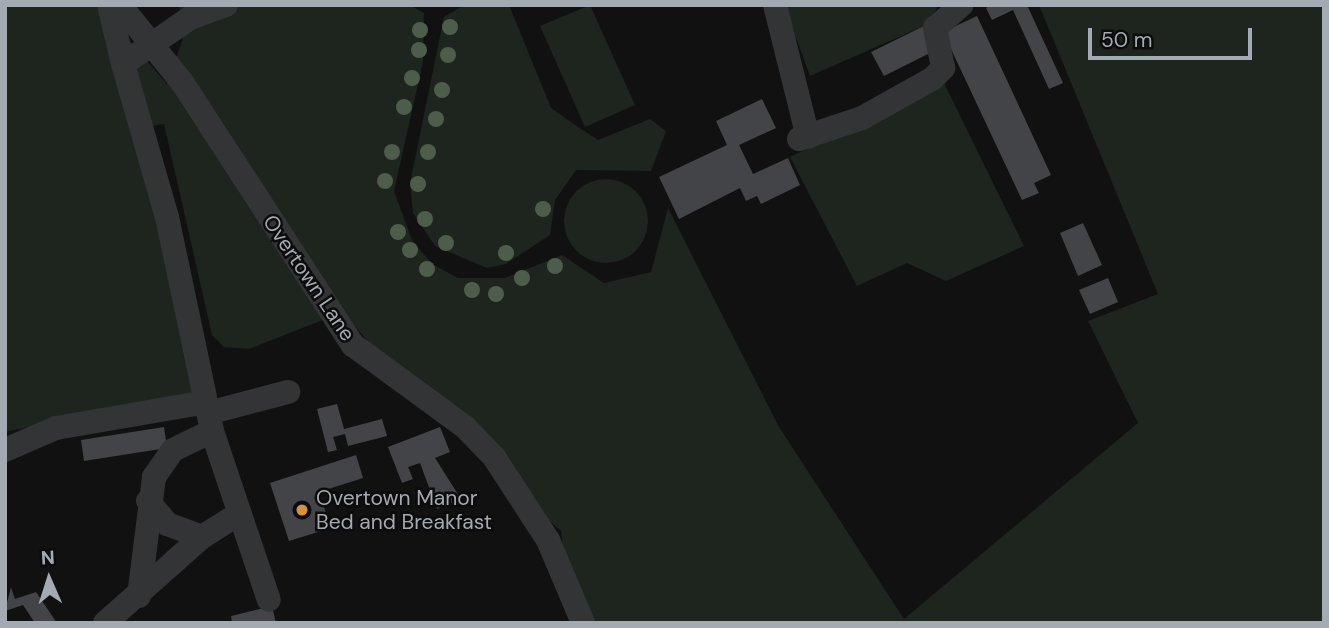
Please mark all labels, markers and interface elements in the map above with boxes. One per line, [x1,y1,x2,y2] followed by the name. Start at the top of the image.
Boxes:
[1091,14,1256,58] scale bar
[1101,26,1152,54] text: 50 m
[258,210,360,346] street label: Overtown Lane
[316,485,492,535] place label: Overtown Manor Bed and Breakfast
[294,502,310,518] marker: Overtown Manor Bed and Breakfast
[14,544,84,614] north arrow
[40,545,55,570] text: N

